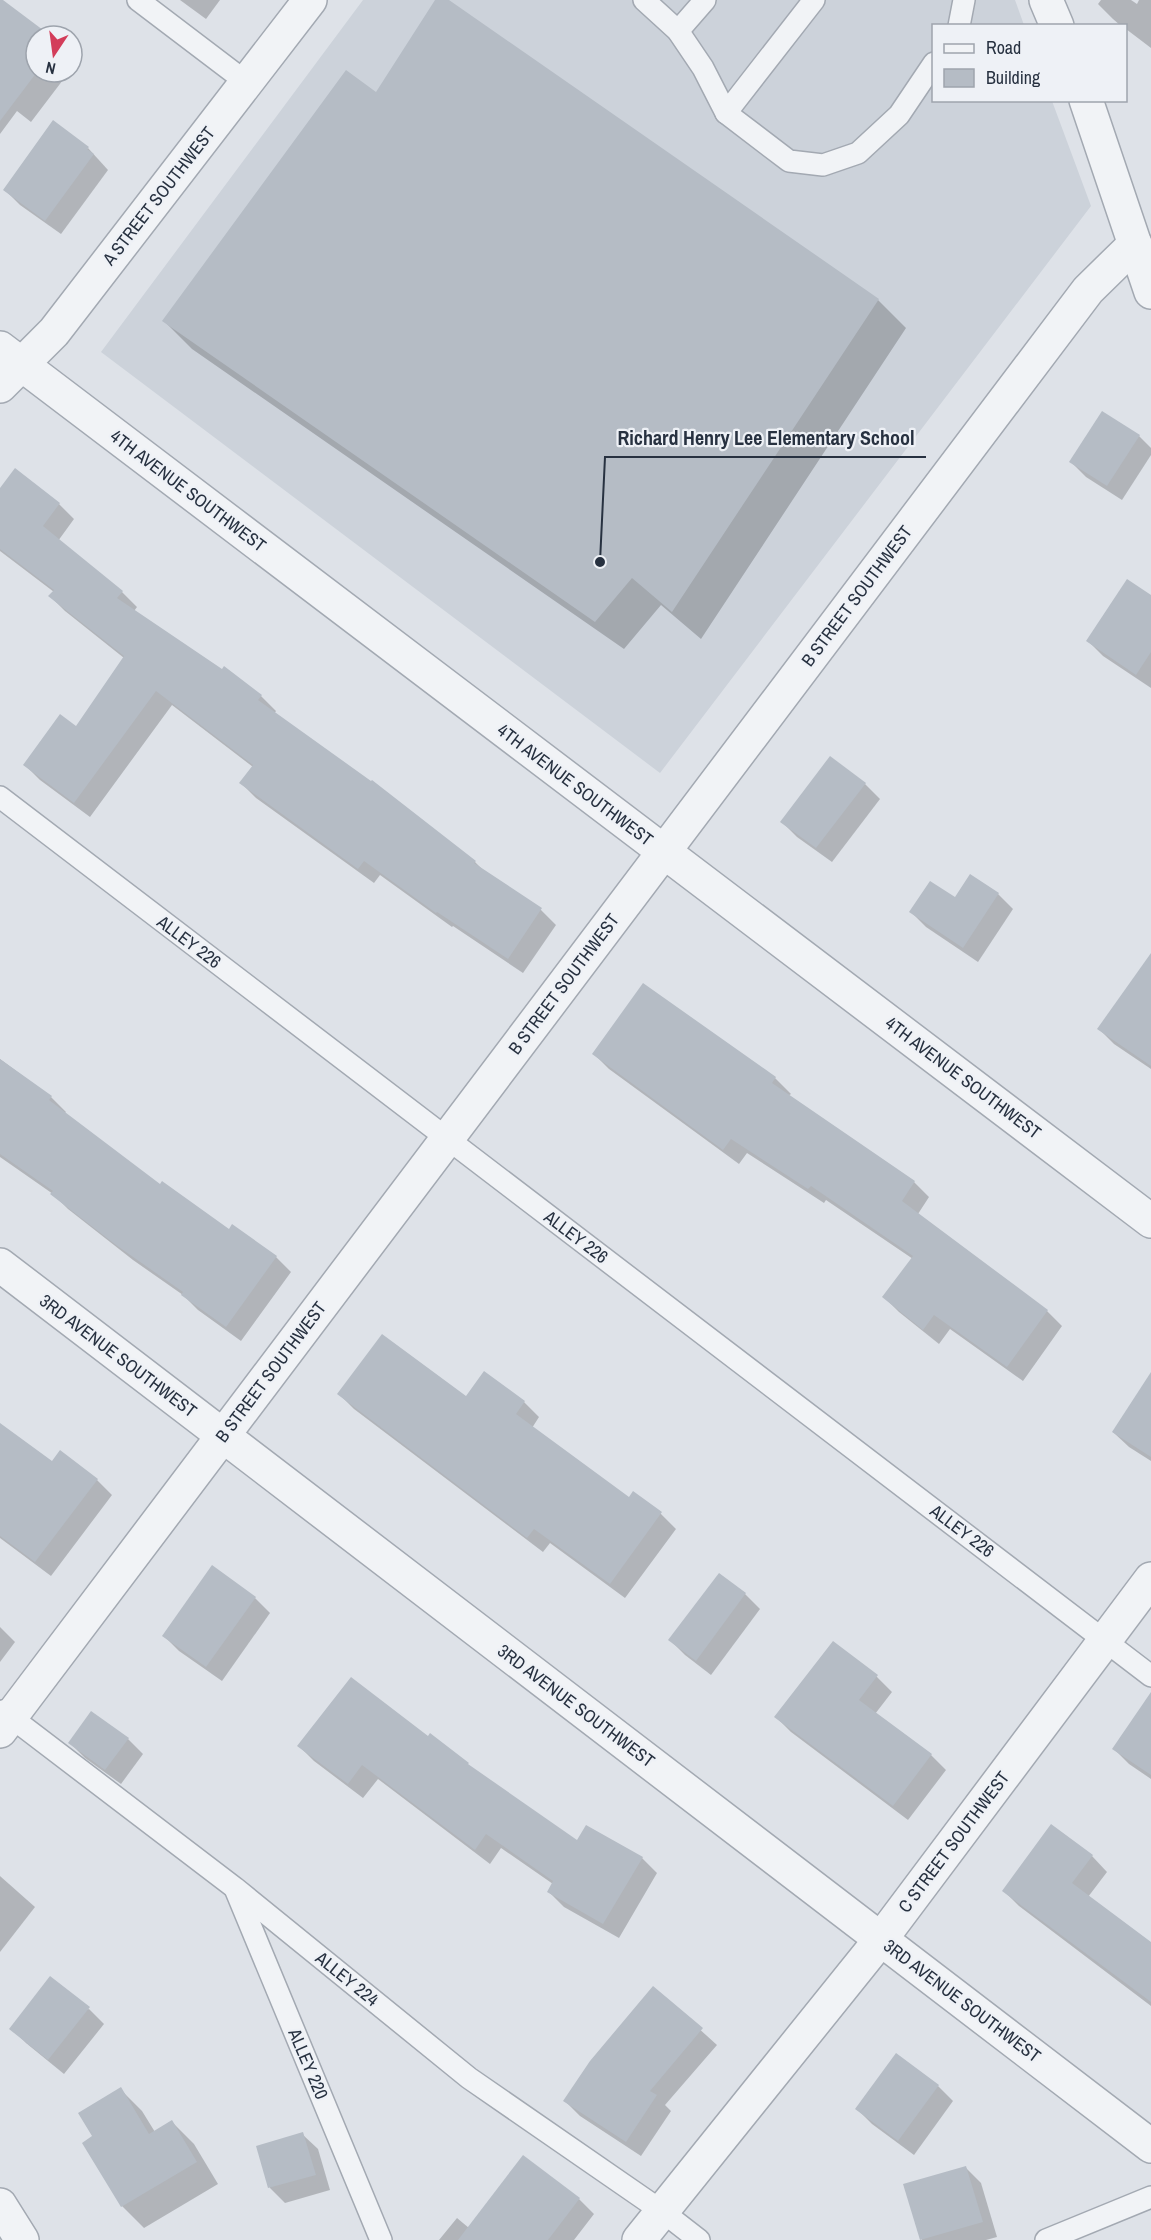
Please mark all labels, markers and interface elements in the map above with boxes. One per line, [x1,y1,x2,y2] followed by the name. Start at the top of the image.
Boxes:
[24,24,84,84] north arrow
[932,24,1127,102] legend
[986,35,1021,60] text: Road
[44,57,58,80] text: N
[986,65,1041,90] text: Building
[96,121,221,271] street label: A STREET SOUTHWEST
[605,419,926,457] callout: Richard Henry Lee Elementary School
[105,424,271,558] street label: 4TH AVENUE SOUTHWEST
[617,424,915,451] text: Richard Henry Lee Elementary School
[795,520,918,671] street label: B STREET SOUTHWEST
[492,718,658,852] street label: 4TH AVENUE SOUTHWEST
[502,908,625,1059] street label: B STREET SOUTHWEST
[151,909,227,974] street label: ALLEY 226
[880,1011,1046,1145] street label: 4TH AVENUE SOUTHWEST
[538,1204,614,1269] street label: ALLEY 226
[35,1288,202,1423] street label: 3RD AVENUE SOUTHWEST
[209,1296,332,1447] street label: B STREET SOUTHWEST
[924,1498,1000,1563] street label: ALLEY 226
[493,1638,660,1773] street label: 3RD AVENUE SOUTHWEST
[892,1766,1015,1918] street label: C STREET SOUTHWEST
[879,1933,1046,2068] street label: 3RD AVENUE SOUTHWEST
[310,1945,384,2012] street label: ALLEY 224
[282,2024,335,2103] street label: ALLEY 220

